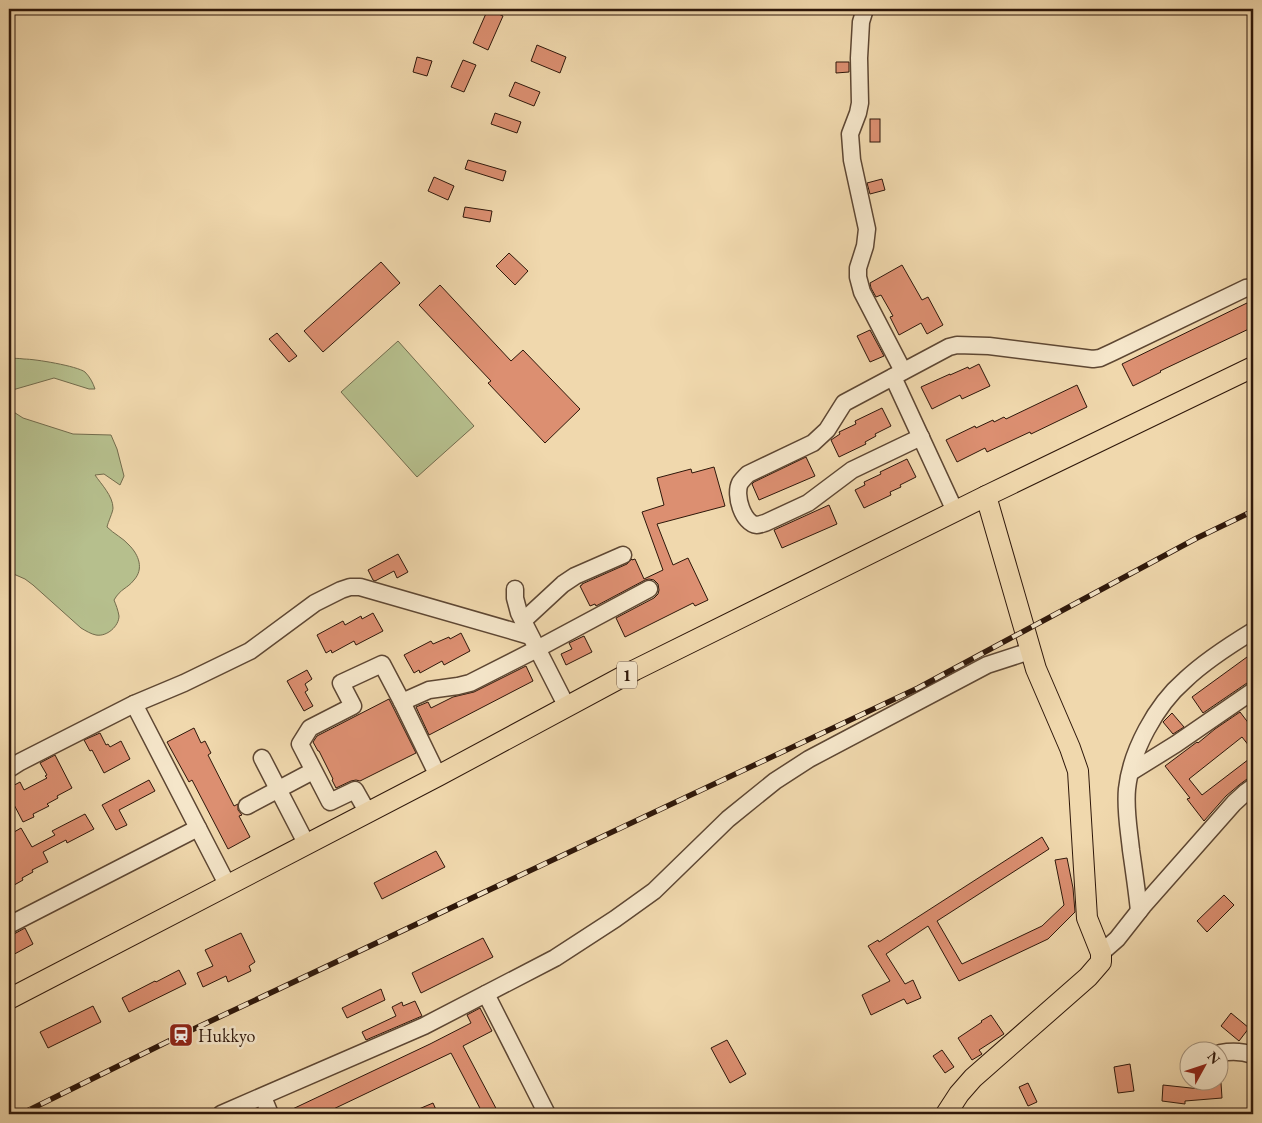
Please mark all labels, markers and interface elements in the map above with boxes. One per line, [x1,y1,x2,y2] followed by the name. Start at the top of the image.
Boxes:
[617,662,637,688] road number: 1
[168,1022,194,1048] station icon: Hukkyo
[198,1024,255,1047] place label: Hukkyo
[1180,1040,1230,1090] north arrow
[1203,1048,1225,1068] text: N

